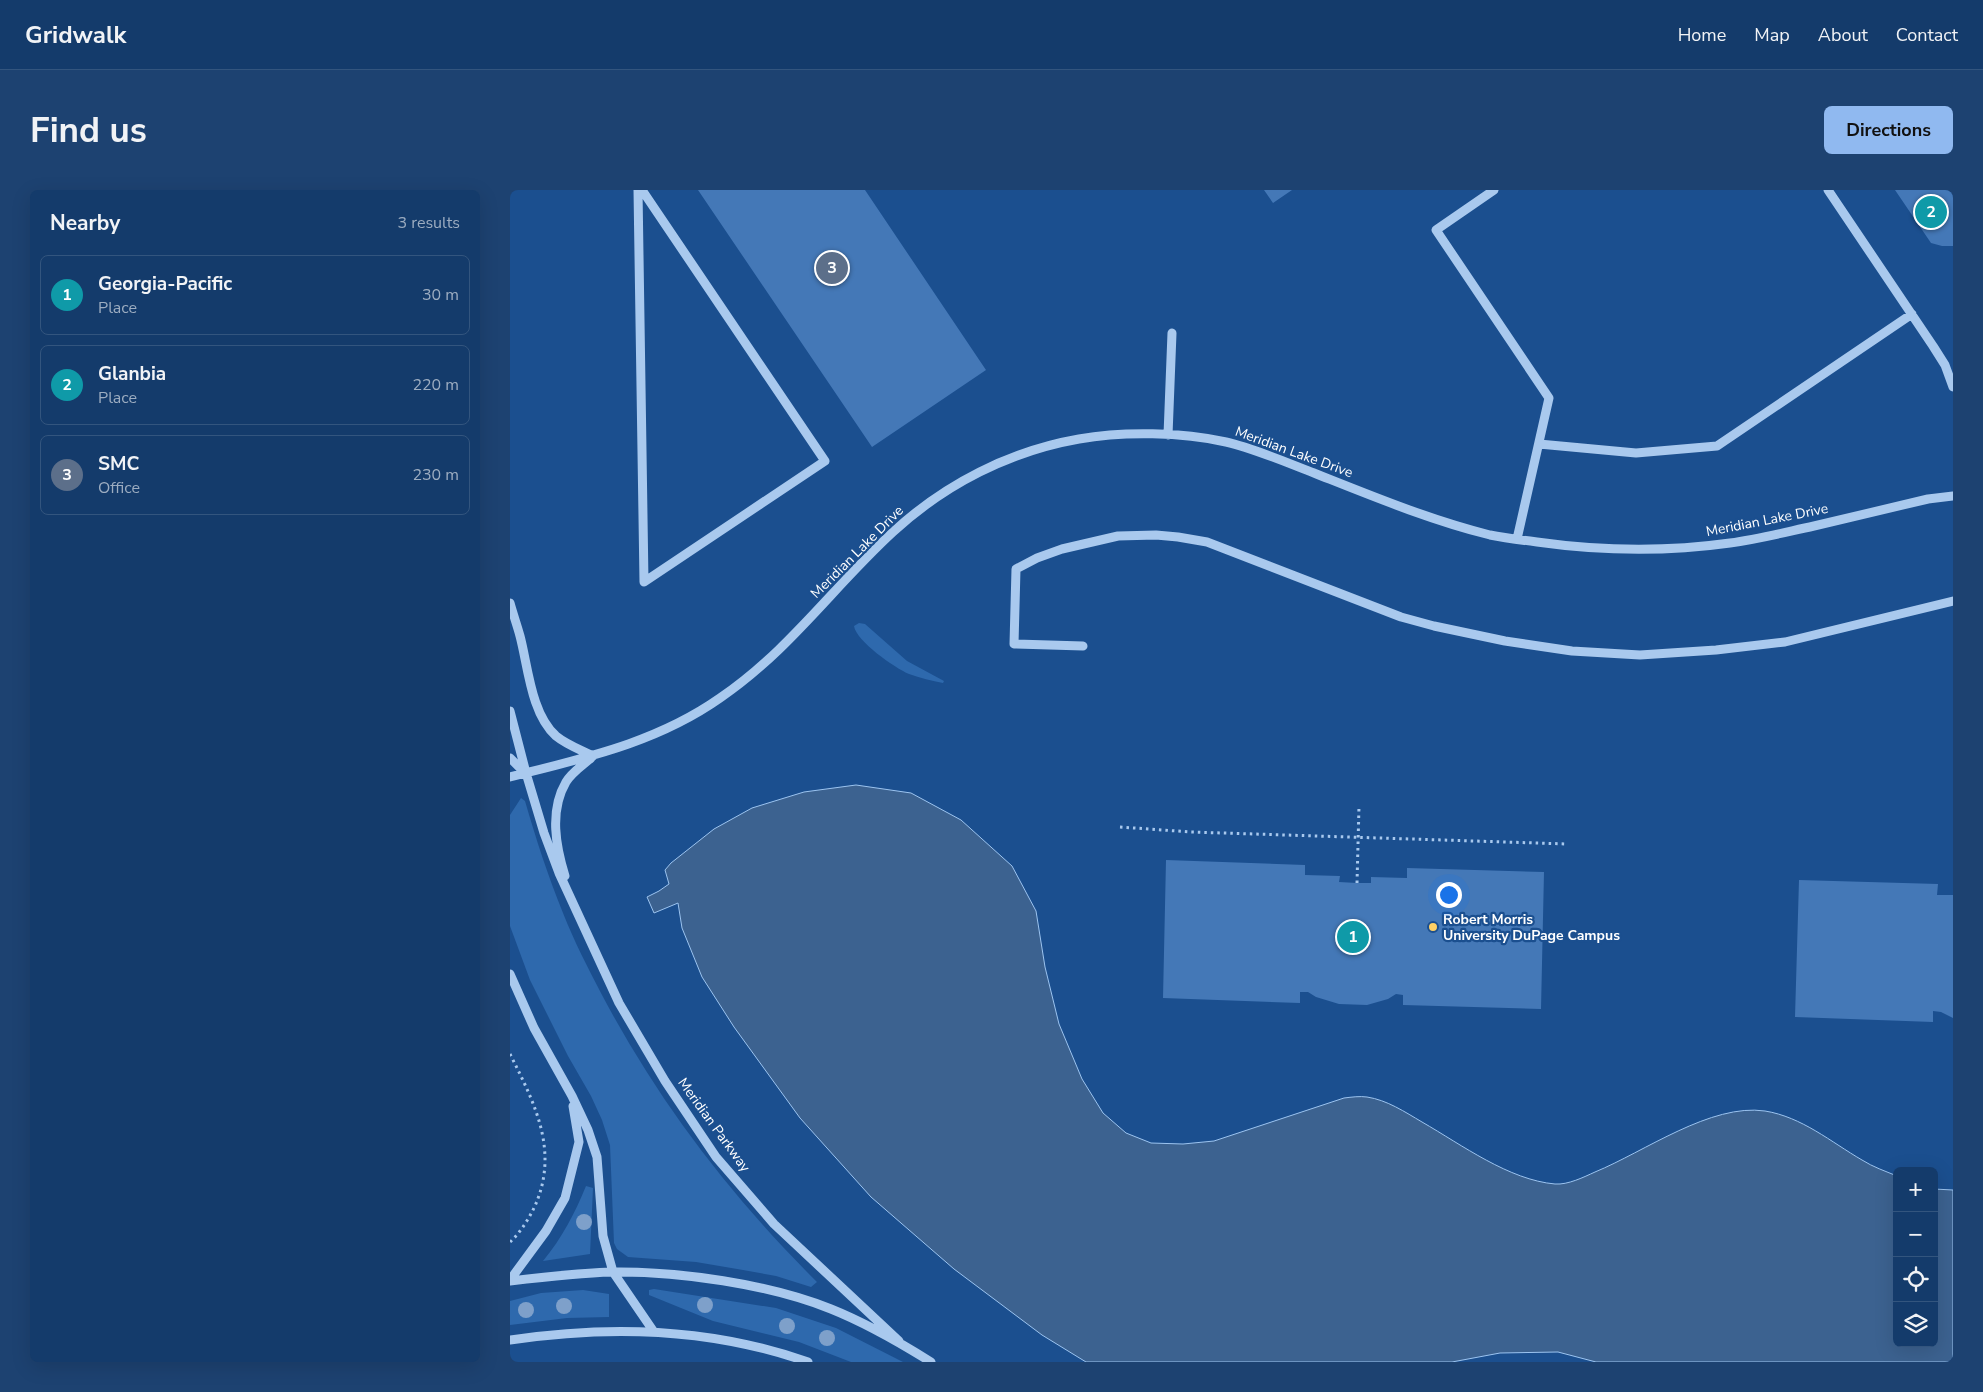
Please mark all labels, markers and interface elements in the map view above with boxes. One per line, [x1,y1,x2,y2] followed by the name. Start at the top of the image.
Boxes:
[25,19,126,51] text: Gridwalk
[1678,23,1726,47] text: Home
[1754,23,1790,47] text: Map
[1818,23,1868,47] text: About
[1896,23,1958,47] text: Contact
[1824,106,1953,154] button: Directions
[30,107,147,154] text: Find us
[1915,193,1947,231] pin: 2
[50,209,120,237] text: Nearby
[398,212,460,234] text: 3 results
[816,249,848,287] pin: 3
[98,271,232,297] text: Georgia-Pacific
[62,284,72,306] text: 1
[422,284,459,306] text: 30 m
[98,297,137,319] text: Place
[98,361,166,387] text: Glanbia
[62,374,72,396] text: 2
[412,374,459,396] text: 220 m
[98,387,137,409] text: Place
[1232,422,1356,482] street label: Meridian Lake Drive
[98,451,139,477] text: SMC
[62,464,72,486] text: 3
[412,464,459,486] text: 230 m
[98,477,140,499] text: Office
[1704,499,1830,541] street label: Meridian Lake Drive
[806,501,908,603] street label: Meridian Lake Drive
[1436,882,1462,908] your location
[1443,910,1620,945] place label: Robert Morris University DuPage Campus
[1337,918,1369,956] pin: 1
[1427,921,1439,933] marker: Robert Morris University DuPage Campus
[673,1074,755,1177] street label: Meridian Parkway
[1893,1167,1938,1347] map controls
[1893,1167,1938,1212] button: +
[1893,1212,1938,1257] button: −
[1893,1257,1938,1302] button: locate
[1893,1302,1938,1347] button: layers

